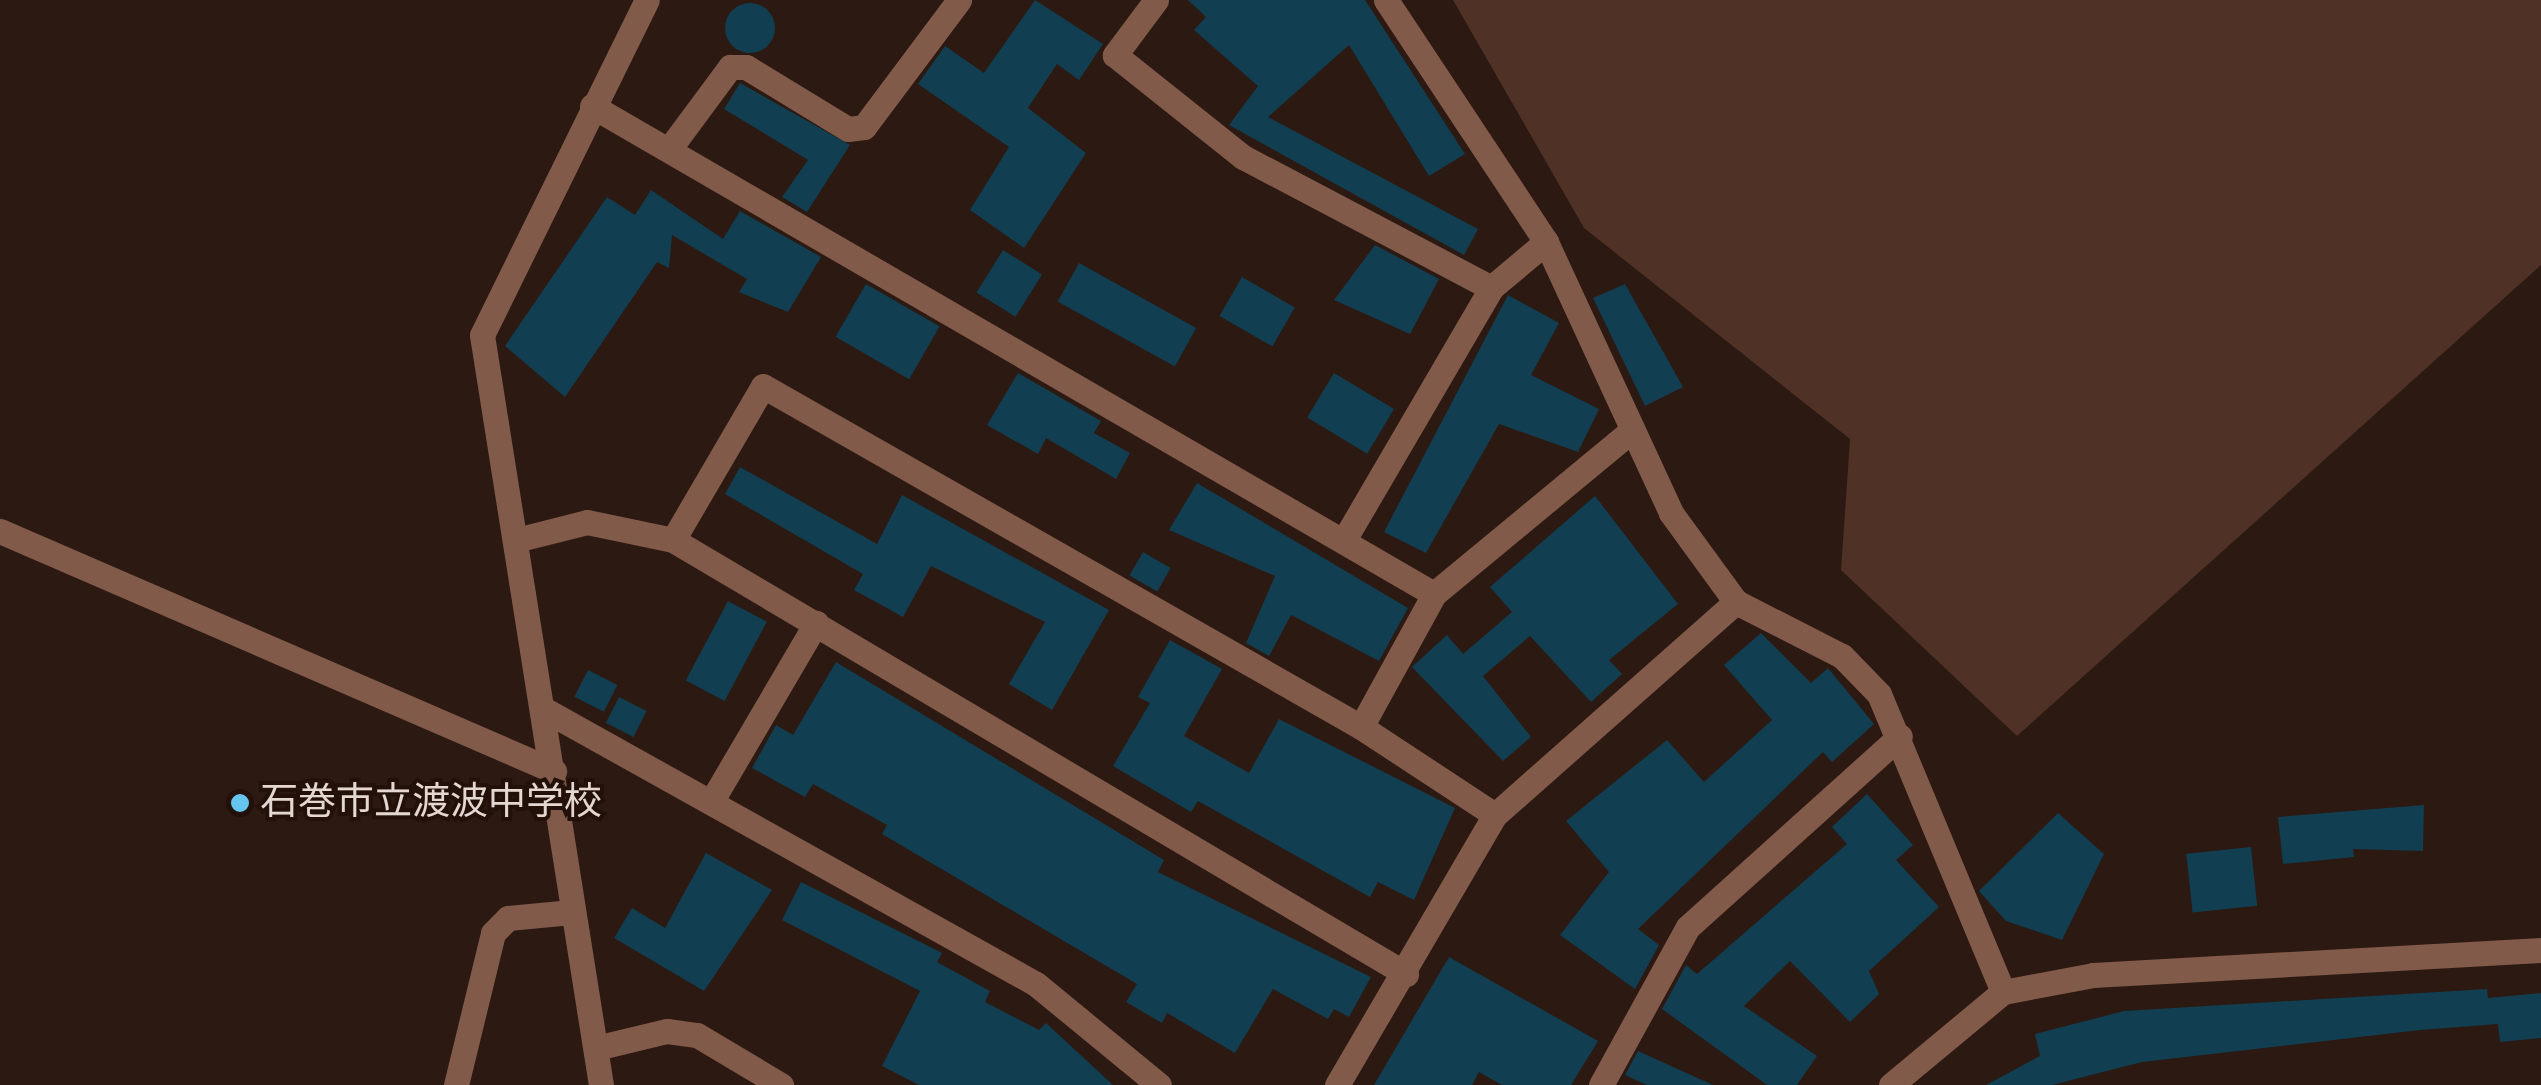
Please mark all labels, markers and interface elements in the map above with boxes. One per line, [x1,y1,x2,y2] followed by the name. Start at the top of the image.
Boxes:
[260,780,602,826] place label: 石巻市立渡波中学校
[229,792,251,814] marker: 石巻市立渡波中学校

